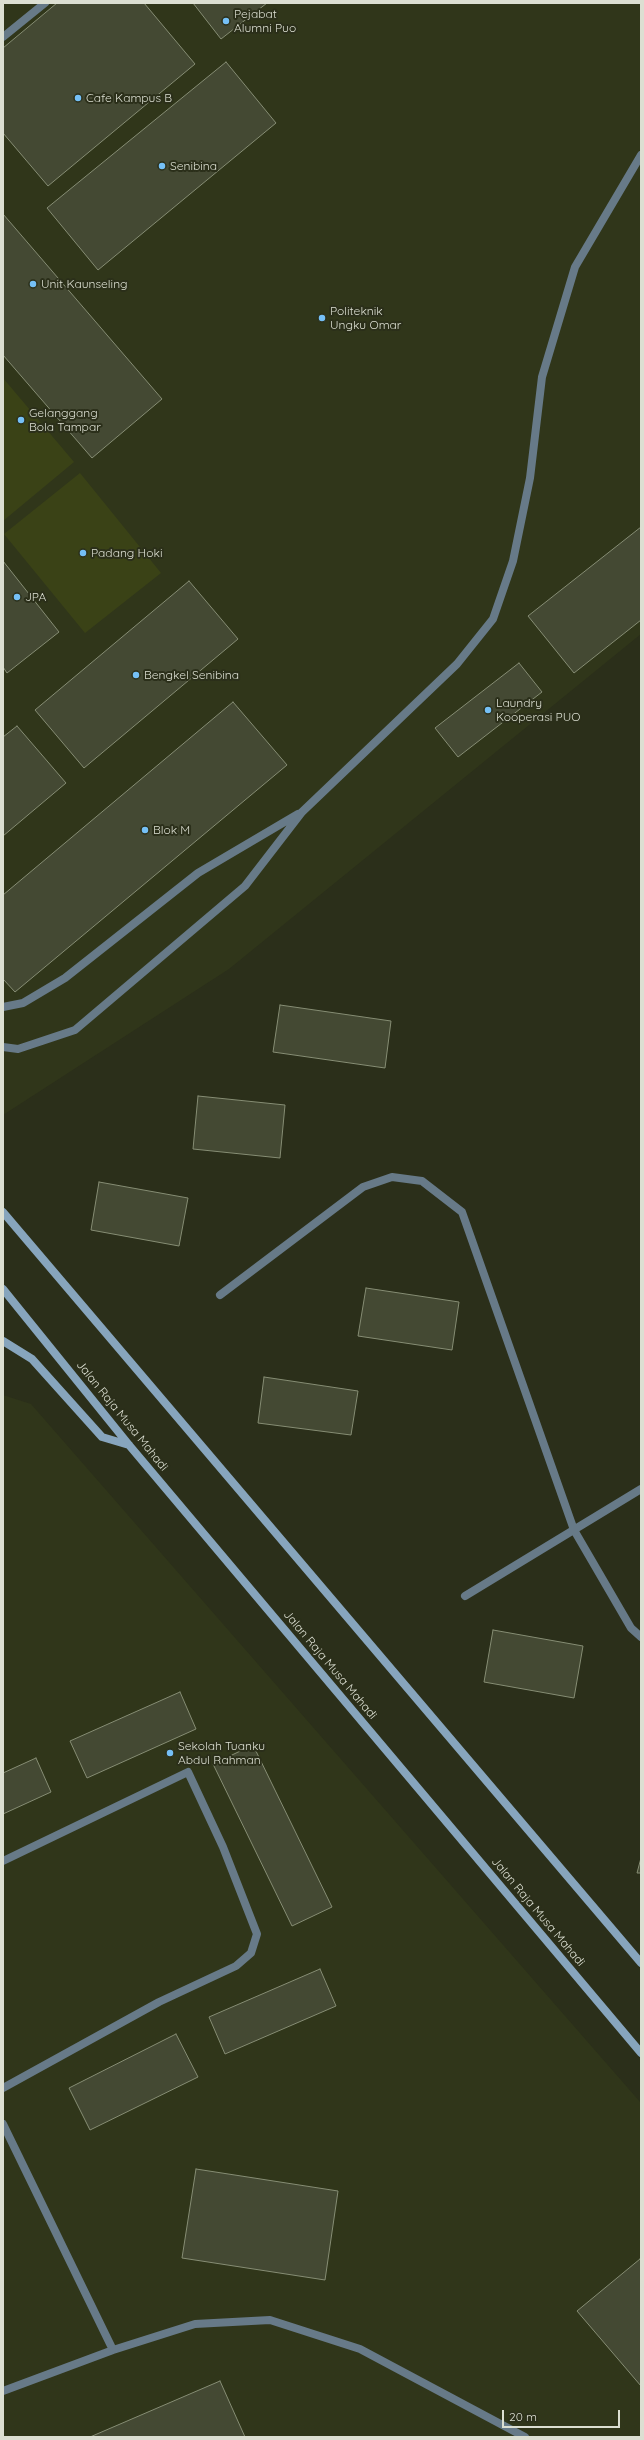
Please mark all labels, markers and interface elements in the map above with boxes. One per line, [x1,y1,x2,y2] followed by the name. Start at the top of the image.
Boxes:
[234,7,296,35] place label: Pejabat Alumni Puo
[221,16,231,26] marker: Pejabat Alumni Puo
[86,91,172,105] place label: Cafe Kampus B
[73,93,83,103] marker: Cafe Kampus B
[170,159,217,173] place label: Senibina
[157,161,167,171] marker: Senibina
[41,277,128,291] place label: Unit Kaunseling
[28,279,38,289] marker: Unit Kaunseling
[330,304,401,332] place label: Politeknik Ungku Omar
[317,313,327,323] marker: Politeknik Ungku Omar
[29,406,101,434] place label: Gelanggang Bola Tampar
[16,415,26,425] marker: Gelanggang Bola Tampar
[91,546,162,560] place label: Padang Hoki
[78,548,88,558] marker: Padang Hoki
[25,590,46,604] place label: JPA
[12,592,22,602] marker: JPA
[144,668,239,682] place label: Bengkel Senibina
[131,670,141,680] marker: Bengkel Senibina
[496,696,581,724] place label: Laundry Kooperasi PUO
[483,705,493,715] marker: Laundry Kooperasi PUO
[153,823,190,837] place label: Blok M
[140,825,150,835] marker: Blok M
[73,1358,171,1474] street label: Jalan Raja Musa Mahadi
[280,1608,380,1722] street label: Jalan Raja Musa Mahadi
[178,1739,265,1767] place label: Sekolah Tuanku Abdul Rahman
[165,1748,175,1758] marker: Sekolah Tuanku Abdul Rahman
[488,1855,588,1969] street label: Jalan Raja Musa Mahadi
[504,2402,622,2428] scale bar
[509,2409,537,2424] text: 20 m

